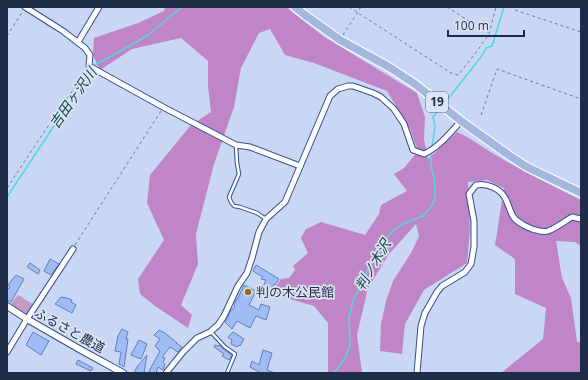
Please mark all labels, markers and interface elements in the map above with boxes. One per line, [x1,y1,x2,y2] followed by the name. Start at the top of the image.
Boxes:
[448,12,524,38] scale bar
[454,17,489,34] text: 100 m
[45,62,102,132] water label: 吉田ヶ沢川
[426,92,448,112] road number: 19
[350,234,396,294] water label: 判ノ木沢
[256,283,334,301] place label: 判の木公民館
[243,287,253,297] marker: 判の木公民館
[32,303,108,357] street label: ふるさと農道

